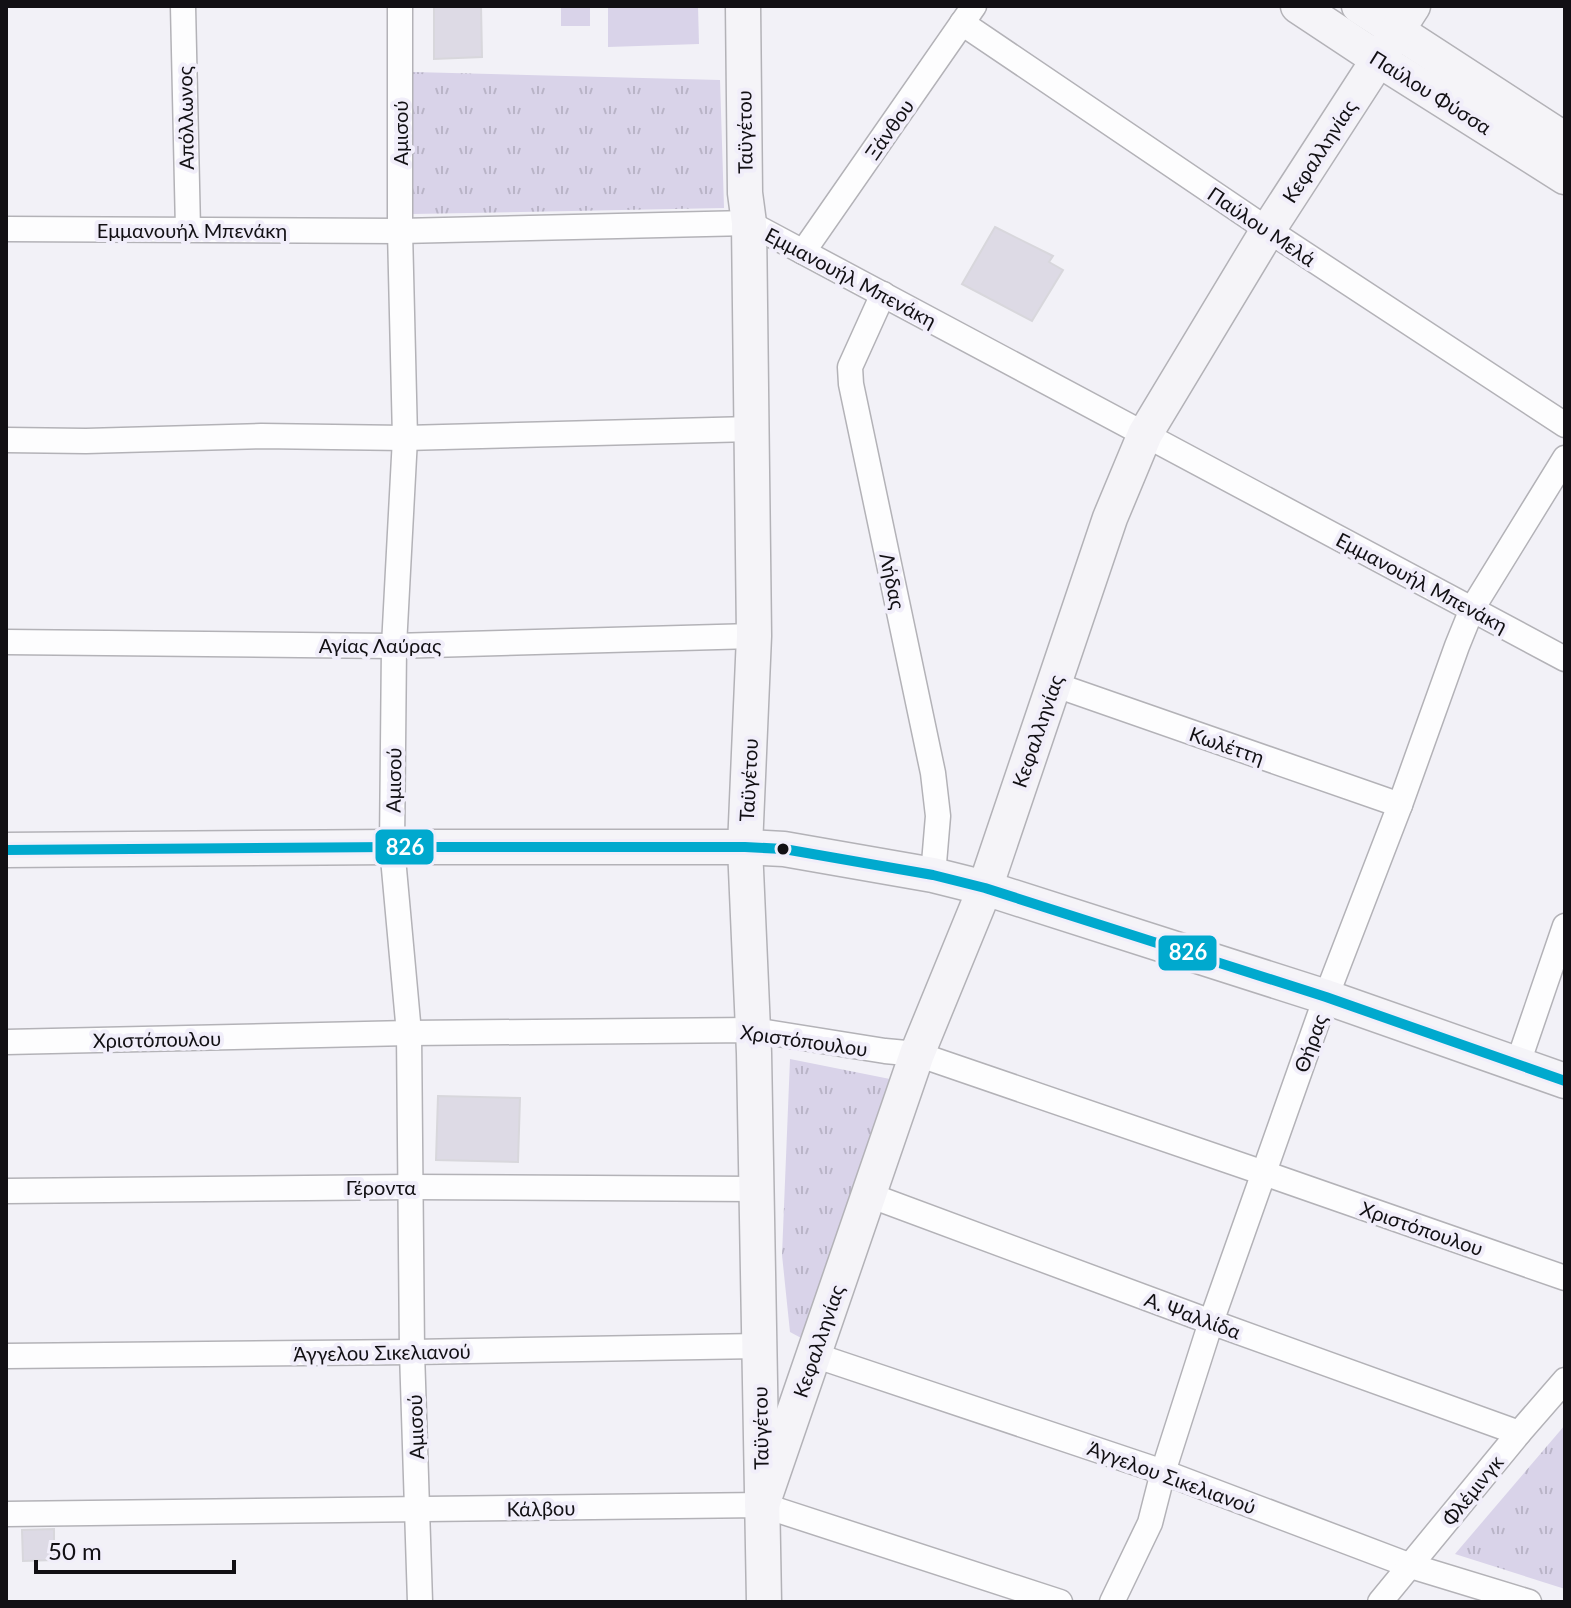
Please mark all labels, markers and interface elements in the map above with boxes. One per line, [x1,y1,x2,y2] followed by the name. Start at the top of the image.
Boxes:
[1366,45,1496,139] street label: Παύλου Φύσσα
[172,66,198,170] street label: Απόλλωνος
[731,90,757,174] street label: Ταϋγέτου
[860,94,918,164] street label: Ξάνθου
[1277,95,1361,207] street label: Κεφαλληνίας
[388,100,412,166] street label: Αμισού
[1203,181,1321,271] street label: Παύλου Μελά
[97,218,287,242] street label: Εμμανουήλ Μπενάκη
[761,222,941,332] street label: Εμμανουήλ Μπενάκη
[1332,527,1512,637] street label: Εμμανουήλ Μπενάκη
[875,551,911,611] street label: Λήδας
[319,633,441,657] street label: Αγίας Λαύρας
[1006,671,1068,791] street label: Κεφαλληνίας
[1186,721,1268,769] street label: Κωλέττη
[734,738,762,822] street label: Ταϋγέτου
[380,747,406,813] street label: Αμισού
[374,828,435,866] line badge: 826
[386,833,424,860] text: 826
[775,841,791,857] unlabelled marker
[1157,934,1218,972] line badge: 826
[1169,938,1207,965] text: 826
[1288,1011,1332,1075] street label: Θήρας
[739,1019,869,1061] street label: Χριστόπουλου
[93,1026,221,1052] street label: Χριστόπουλου
[346,1175,416,1199] street label: Γέροντα
[1357,1196,1487,1260] street label: Χριστόπουλου
[787,1281,849,1401] street label: Κεφαλληνίας
[1142,1287,1244,1344] street label: Α. Ψαλλίδα
[293,1338,471,1366] street label: Άγγελου Σικελιανού
[747,1386,773,1470] street label: Ταϋγέτου
[402,1394,428,1460] street label: Αμισού
[1085,1435,1259,1519] street label: Άγγελου Σικελιανού
[1436,1449,1508,1530] street label: Φλέμινγκ
[506,1495,576,1521] street label: Κάλβου
[36,1524,234,1574] scale bar
[48,1536,102,1565] text: 50 m

